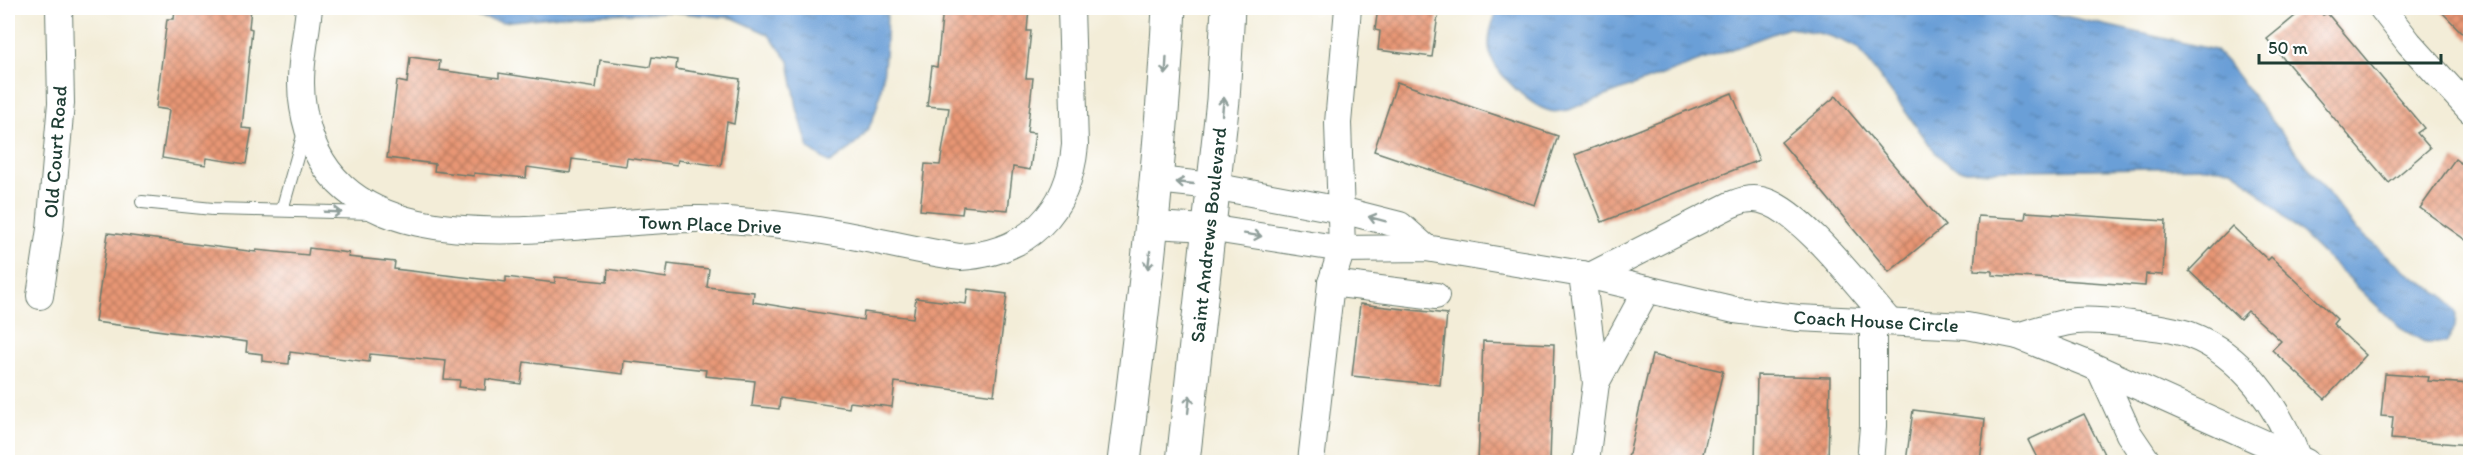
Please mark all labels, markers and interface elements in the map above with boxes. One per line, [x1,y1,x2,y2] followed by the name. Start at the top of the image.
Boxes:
[2259,27,2440,65] scale bar
[2268,37,2308,59] text: 50 m
[1160,55,1171,75] one-way arrow
[38,85,72,219] street label: Old Court Road
[1218,97,1229,117] one-way arrow
[1185,126,1231,344] street label: Saint Andrews Boulevard
[1176,177,1196,188] one-way arrow
[323,206,343,217] one-way arrow
[638,210,782,238] street label: Town Place Drive
[1368,213,1387,224] one-way arrow
[1243,230,1262,241] one-way arrow
[1143,250,1154,270] one-way arrow
[1793,305,1959,337] street label: Coach House Circle
[1184,395,1195,415] one-way arrow

